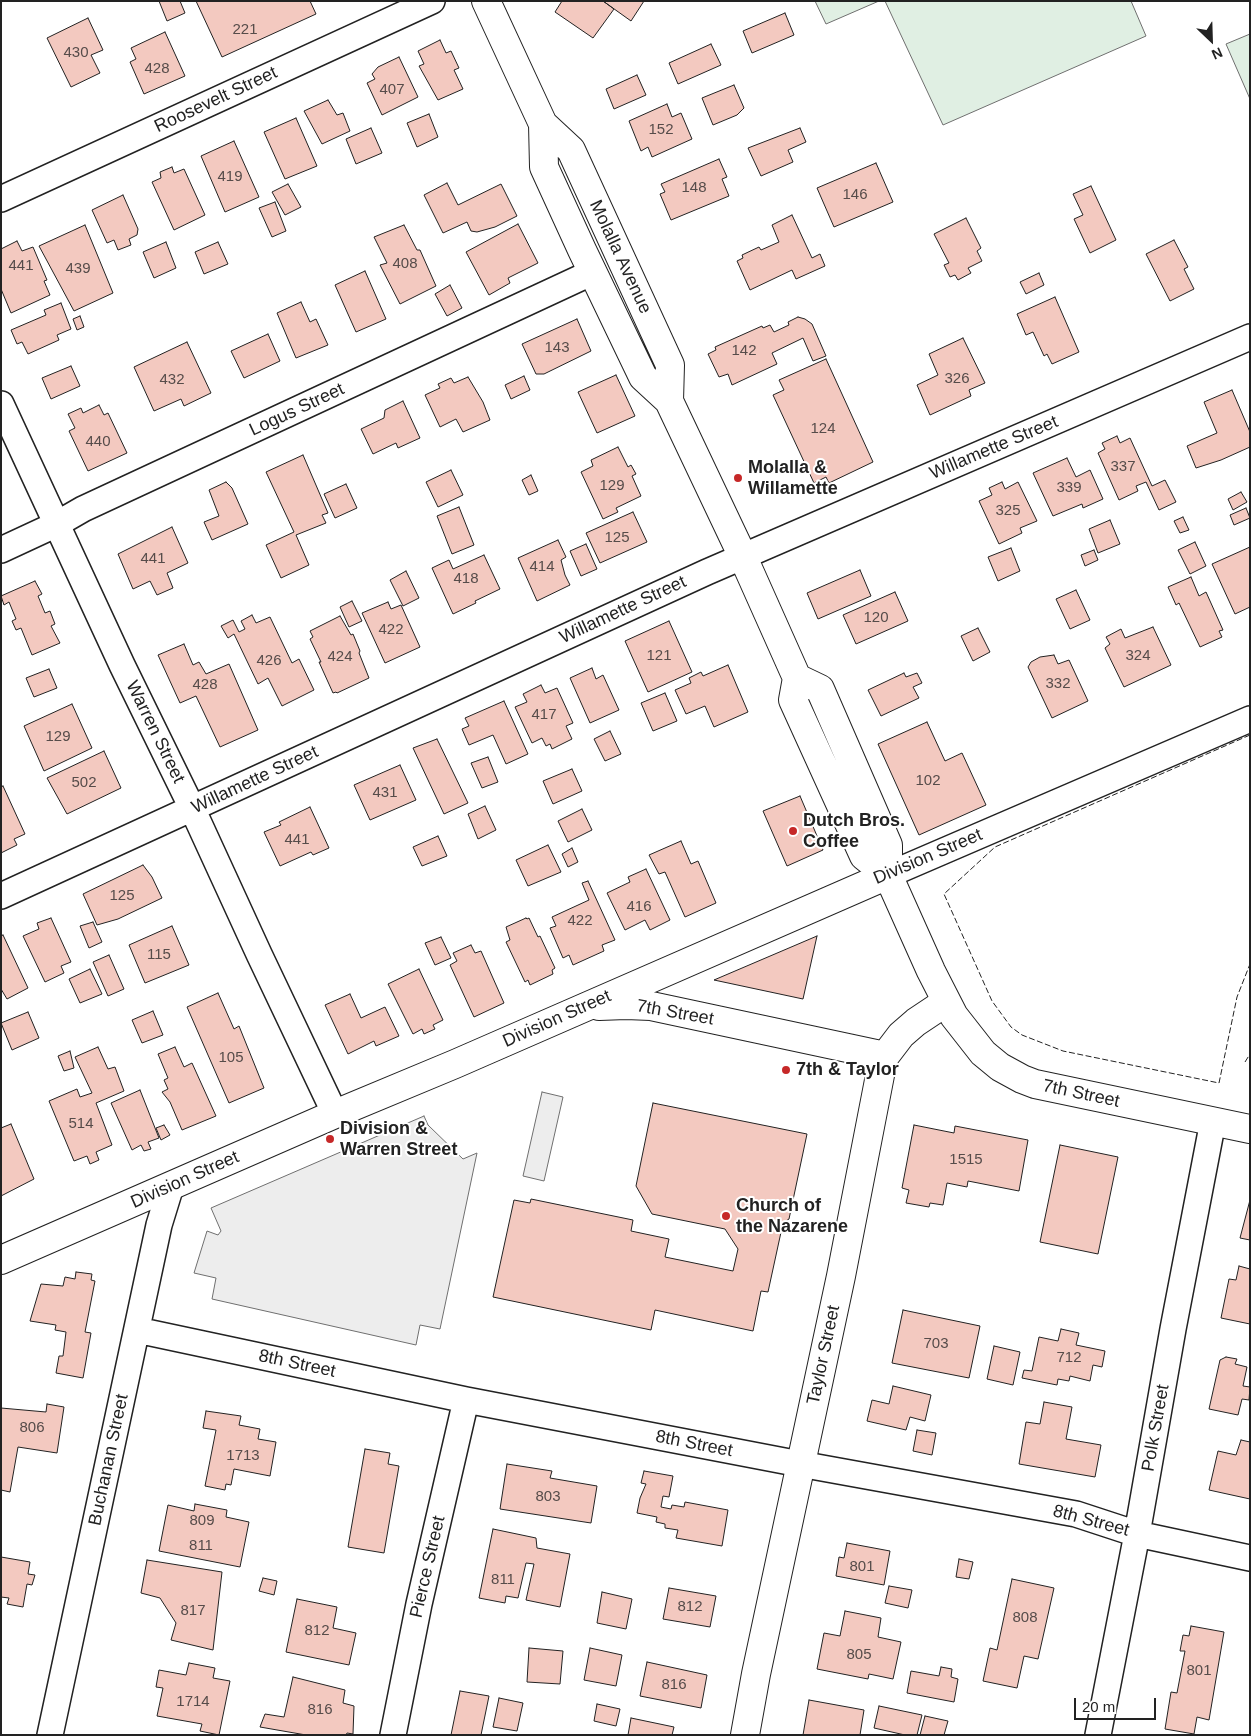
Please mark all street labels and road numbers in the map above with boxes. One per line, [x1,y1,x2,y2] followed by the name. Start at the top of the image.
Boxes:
[151,62,281,138] street label: Roosevelt Street
[584,197,656,317] street label: Molalla Avenue
[246,379,348,441] street label: Logus Street
[927,411,1061,485] street label: Willamette Street
[556,571,690,649] street label: Willamette Street
[121,677,189,787] street label: Warren Street
[188,741,322,819] street label: Willamette Street
[870,824,986,890] street label: Division Street
[500,986,614,1052] street label: Division Street
[635,996,715,1030] street label: 7th Street
[1041,1075,1121,1113] street label: 7th Street
[128,1147,242,1213] street label: Division Street
[803,1303,845,1407] street label: Taylor Street
[257,1345,337,1383] street label: 8th Street
[1138,1383,1174,1473] street label: Polk Street
[84,1392,134,1528] street label: Buchanan Street
[654,1426,734,1462] street label: 8th Street
[1051,1500,1131,1542] street label: 8th Street
[406,1514,450,1620] street label: Pierce Street

